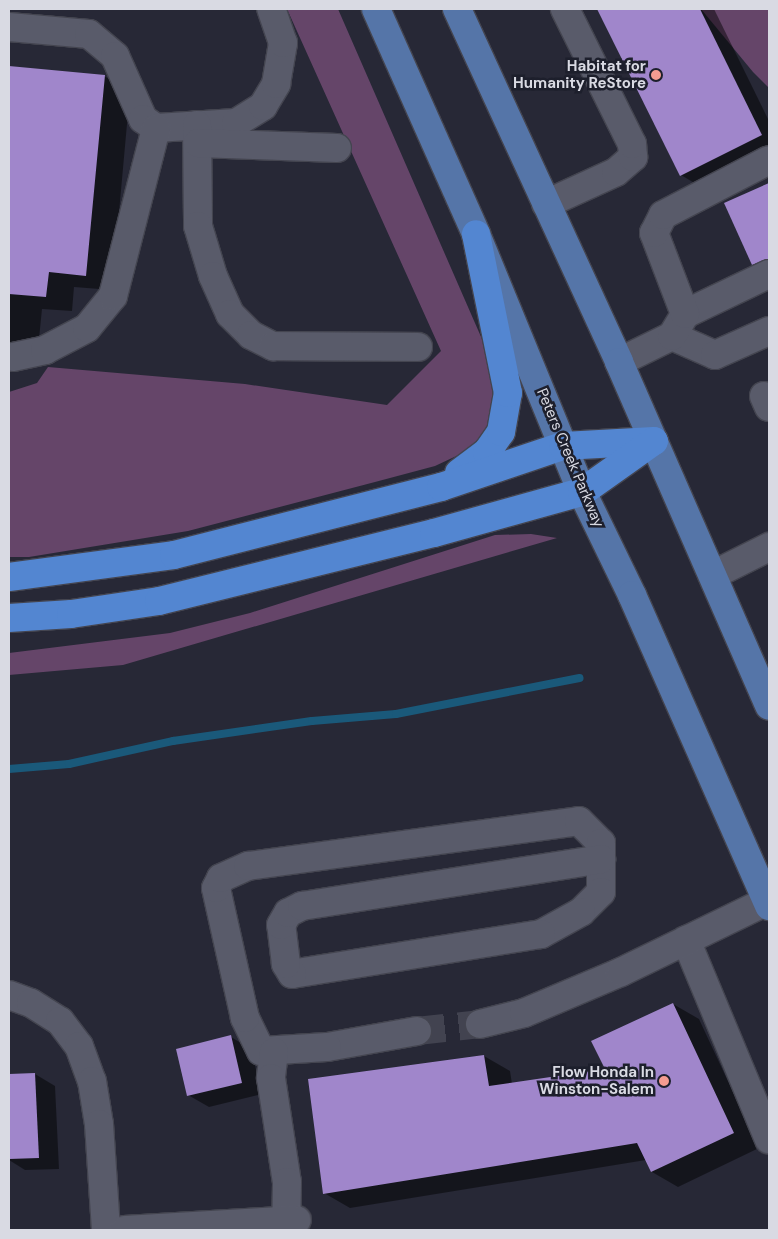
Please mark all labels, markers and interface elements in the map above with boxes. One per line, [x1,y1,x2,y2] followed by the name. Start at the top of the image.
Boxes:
[513,57,646,92] place label: Habitat for Humanity ReStore
[650,69,662,81] marker: Habitat for Humanity ReStore
[533,386,607,530] street label: Peters Creek Parkway
[539,1063,654,1098] place label: Flow Honda In Winston-Salem
[658,1075,670,1087] marker: Flow Honda In Winston-Salem

